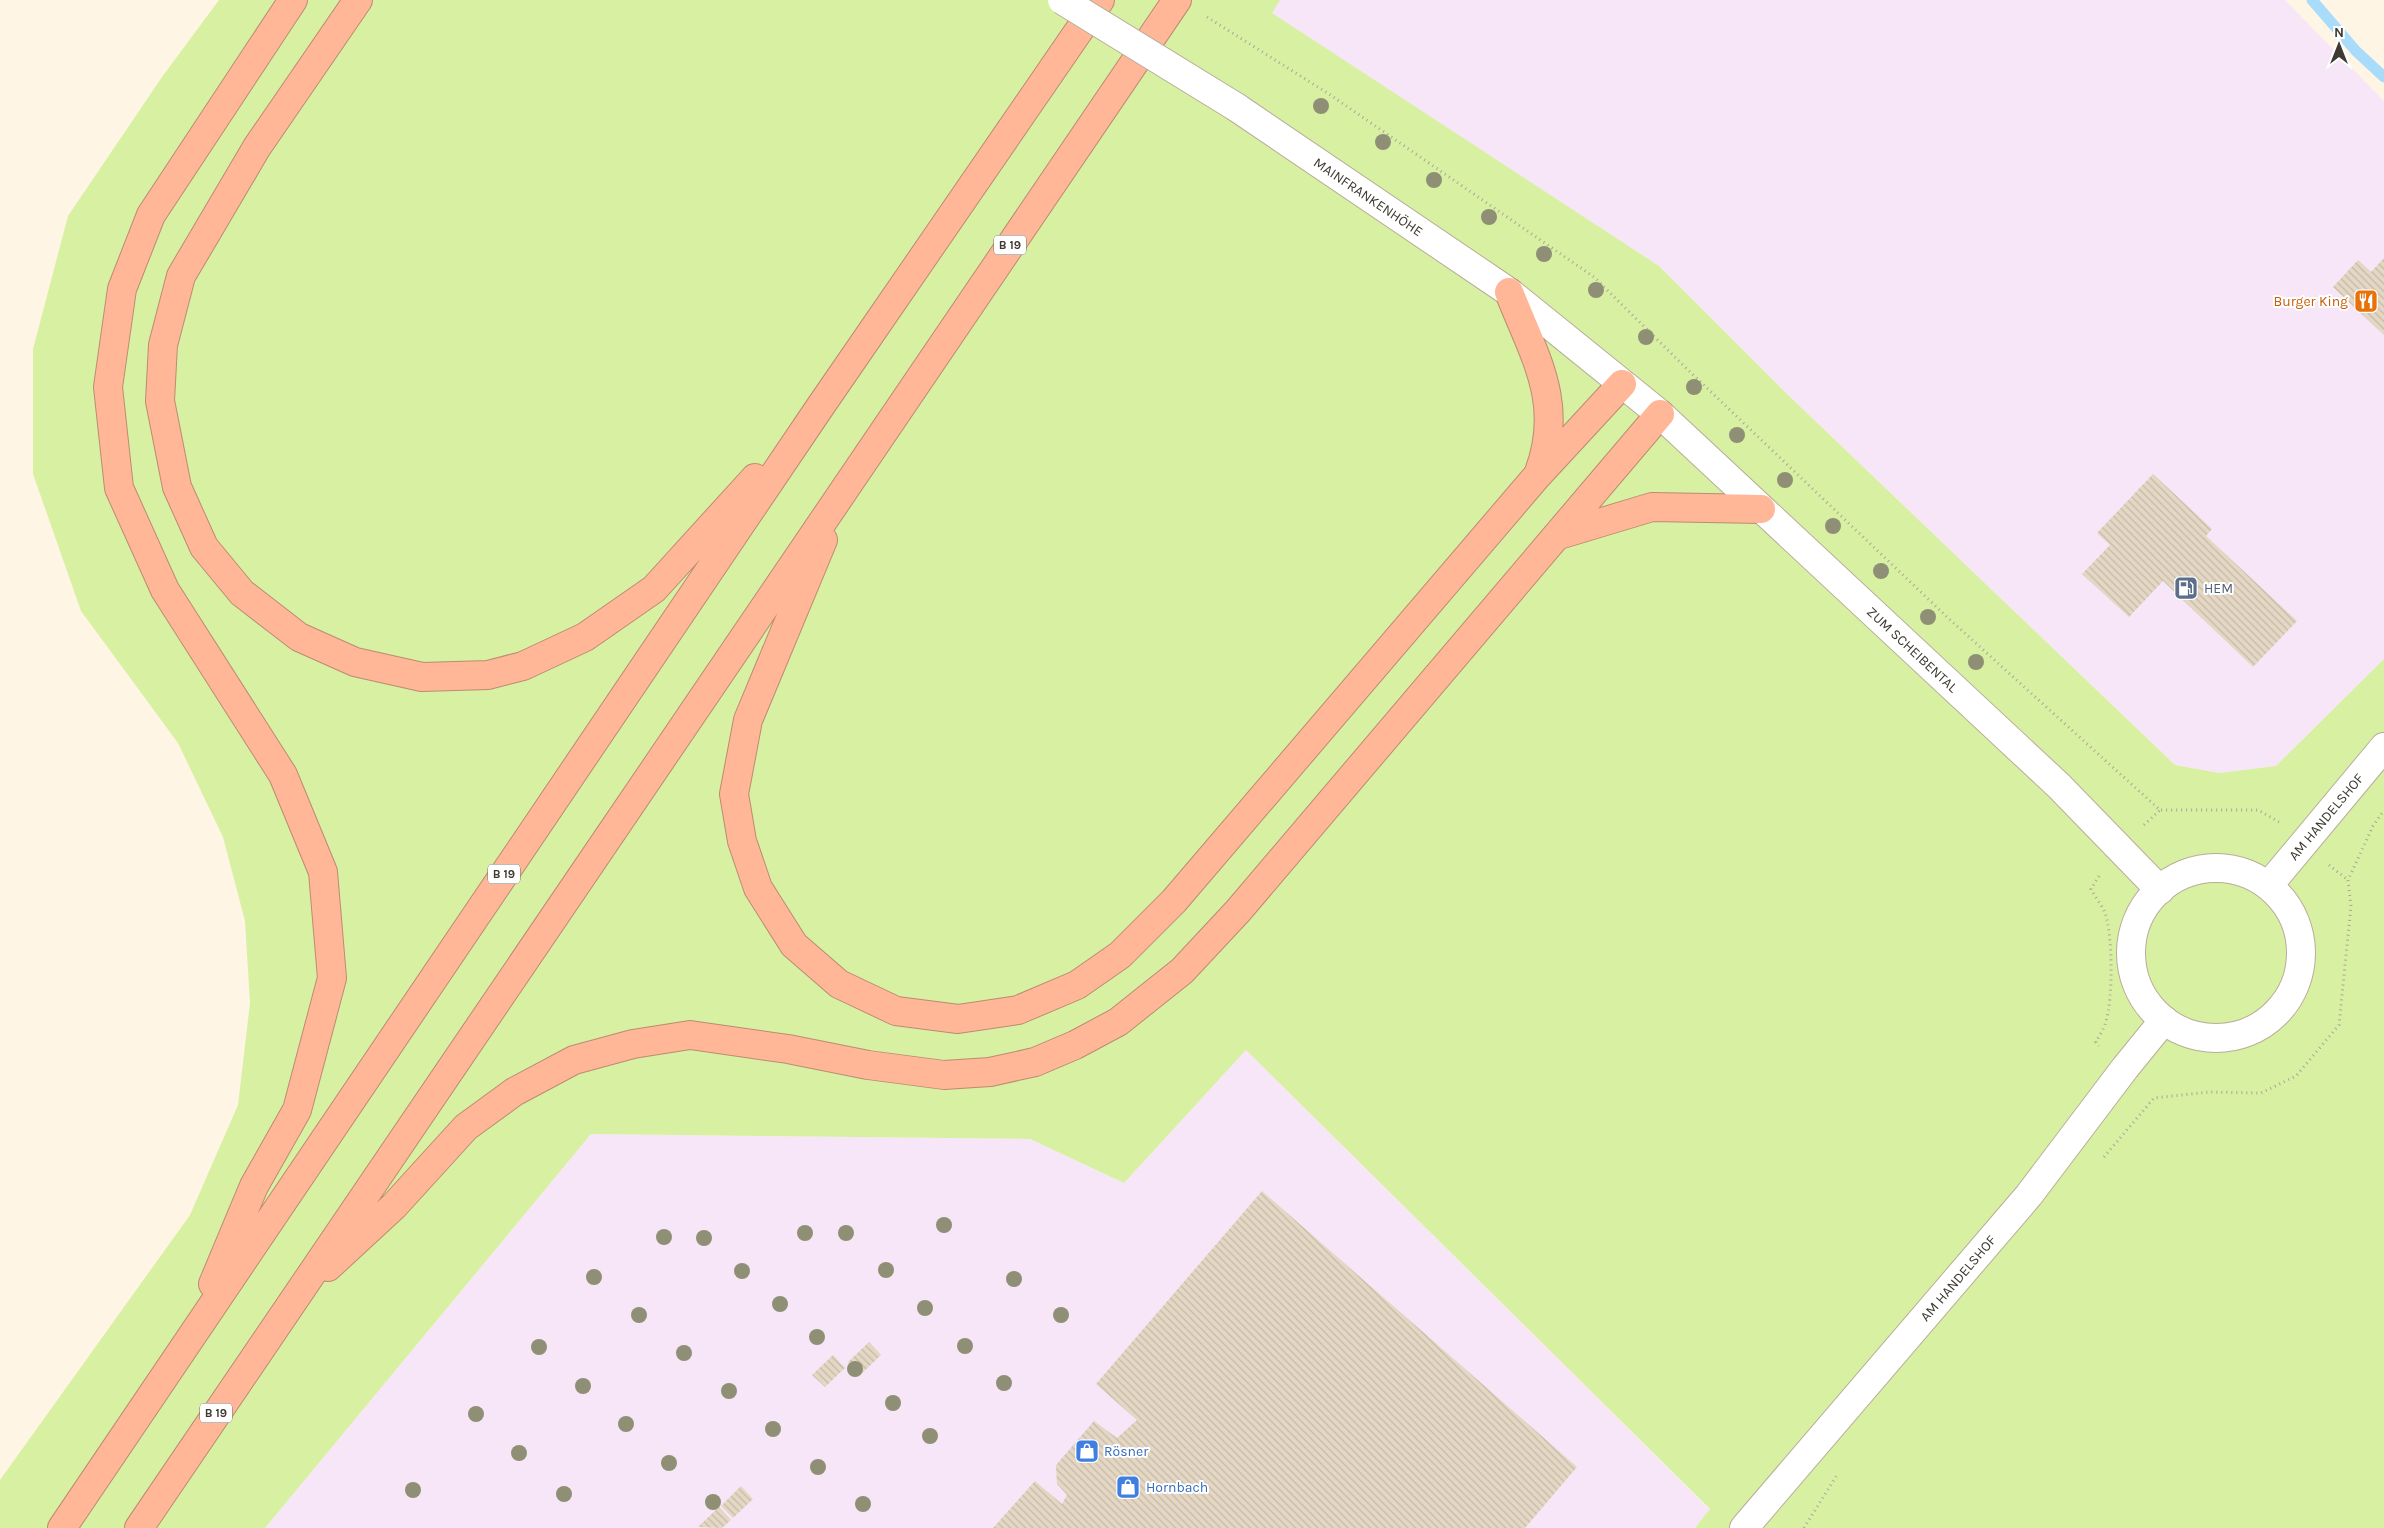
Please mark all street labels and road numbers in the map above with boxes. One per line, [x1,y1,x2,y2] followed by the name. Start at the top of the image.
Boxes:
[1310,154,1426,240] street label: MAINFRANKENHÖHE
[994,236,1026,254] road number: B 19
[1863,603,1961,696] street label: ZUM SCHEIBENTAL
[2285,770,2367,864] street label: AM HANDELSHOF
[488,864,520,884] road number: B 19
[1917,1232,2000,1325] street label: AM HANDELSHOF
[200,1404,232,1422] road number: B 19

